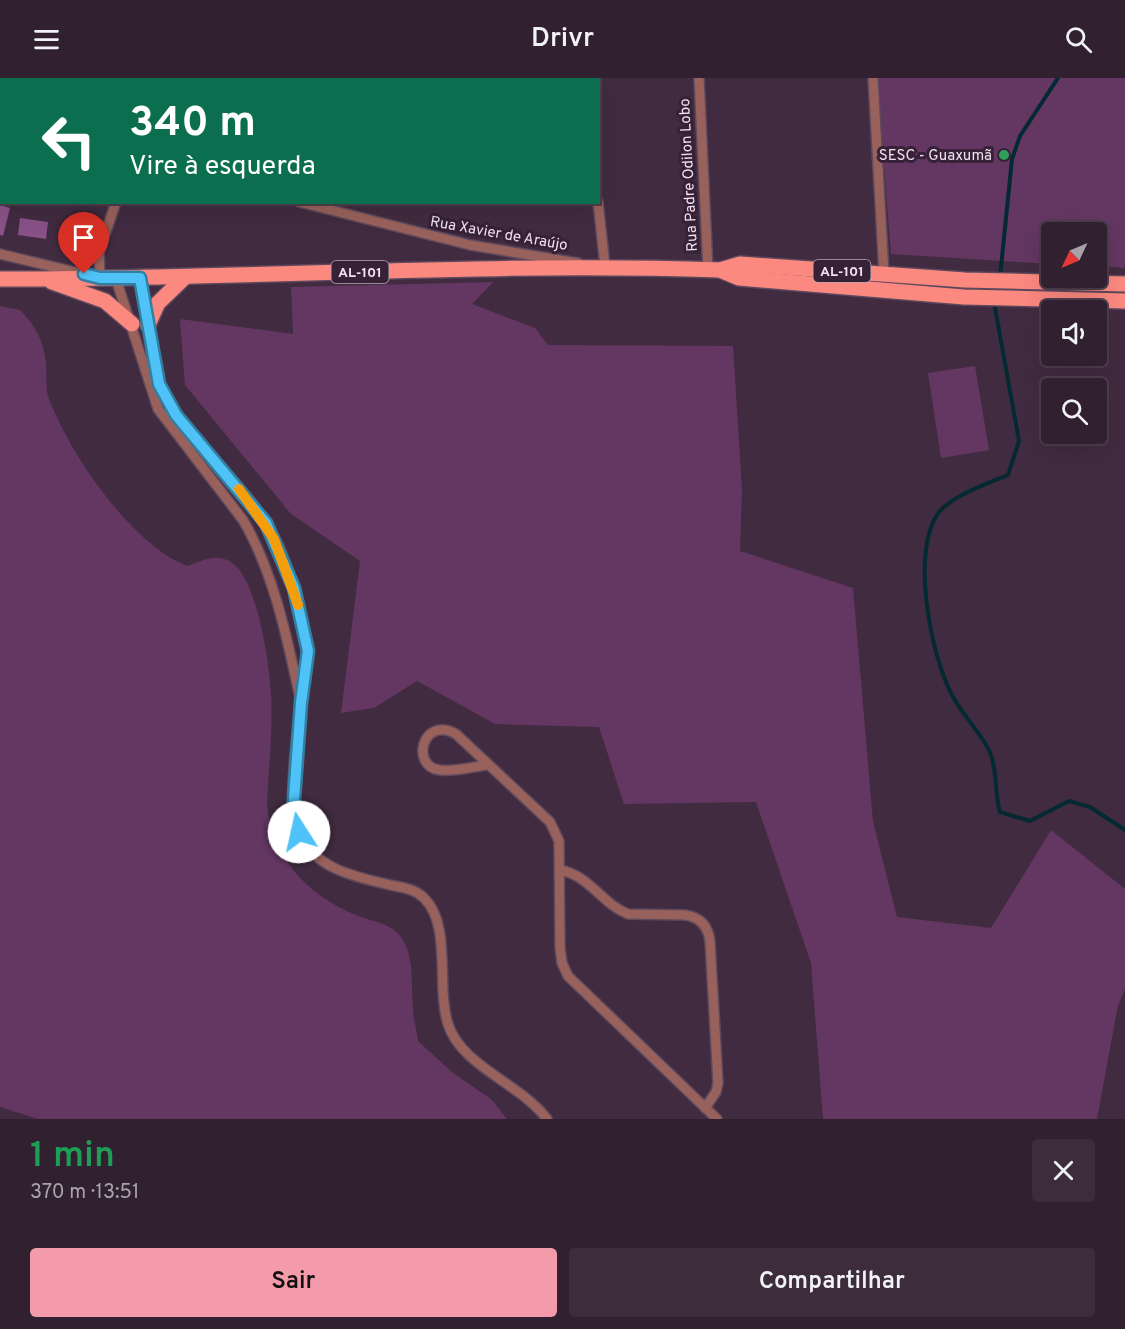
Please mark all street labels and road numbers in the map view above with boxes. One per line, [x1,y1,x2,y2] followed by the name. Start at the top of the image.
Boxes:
[676,98,703,252] street label: Rua Padre Odilon Lobo
[429,213,569,256] street label: Rua Xavier de Araújo
[814,260,870,282] road number: AL-101
[332,261,388,283] road number: AL-101

